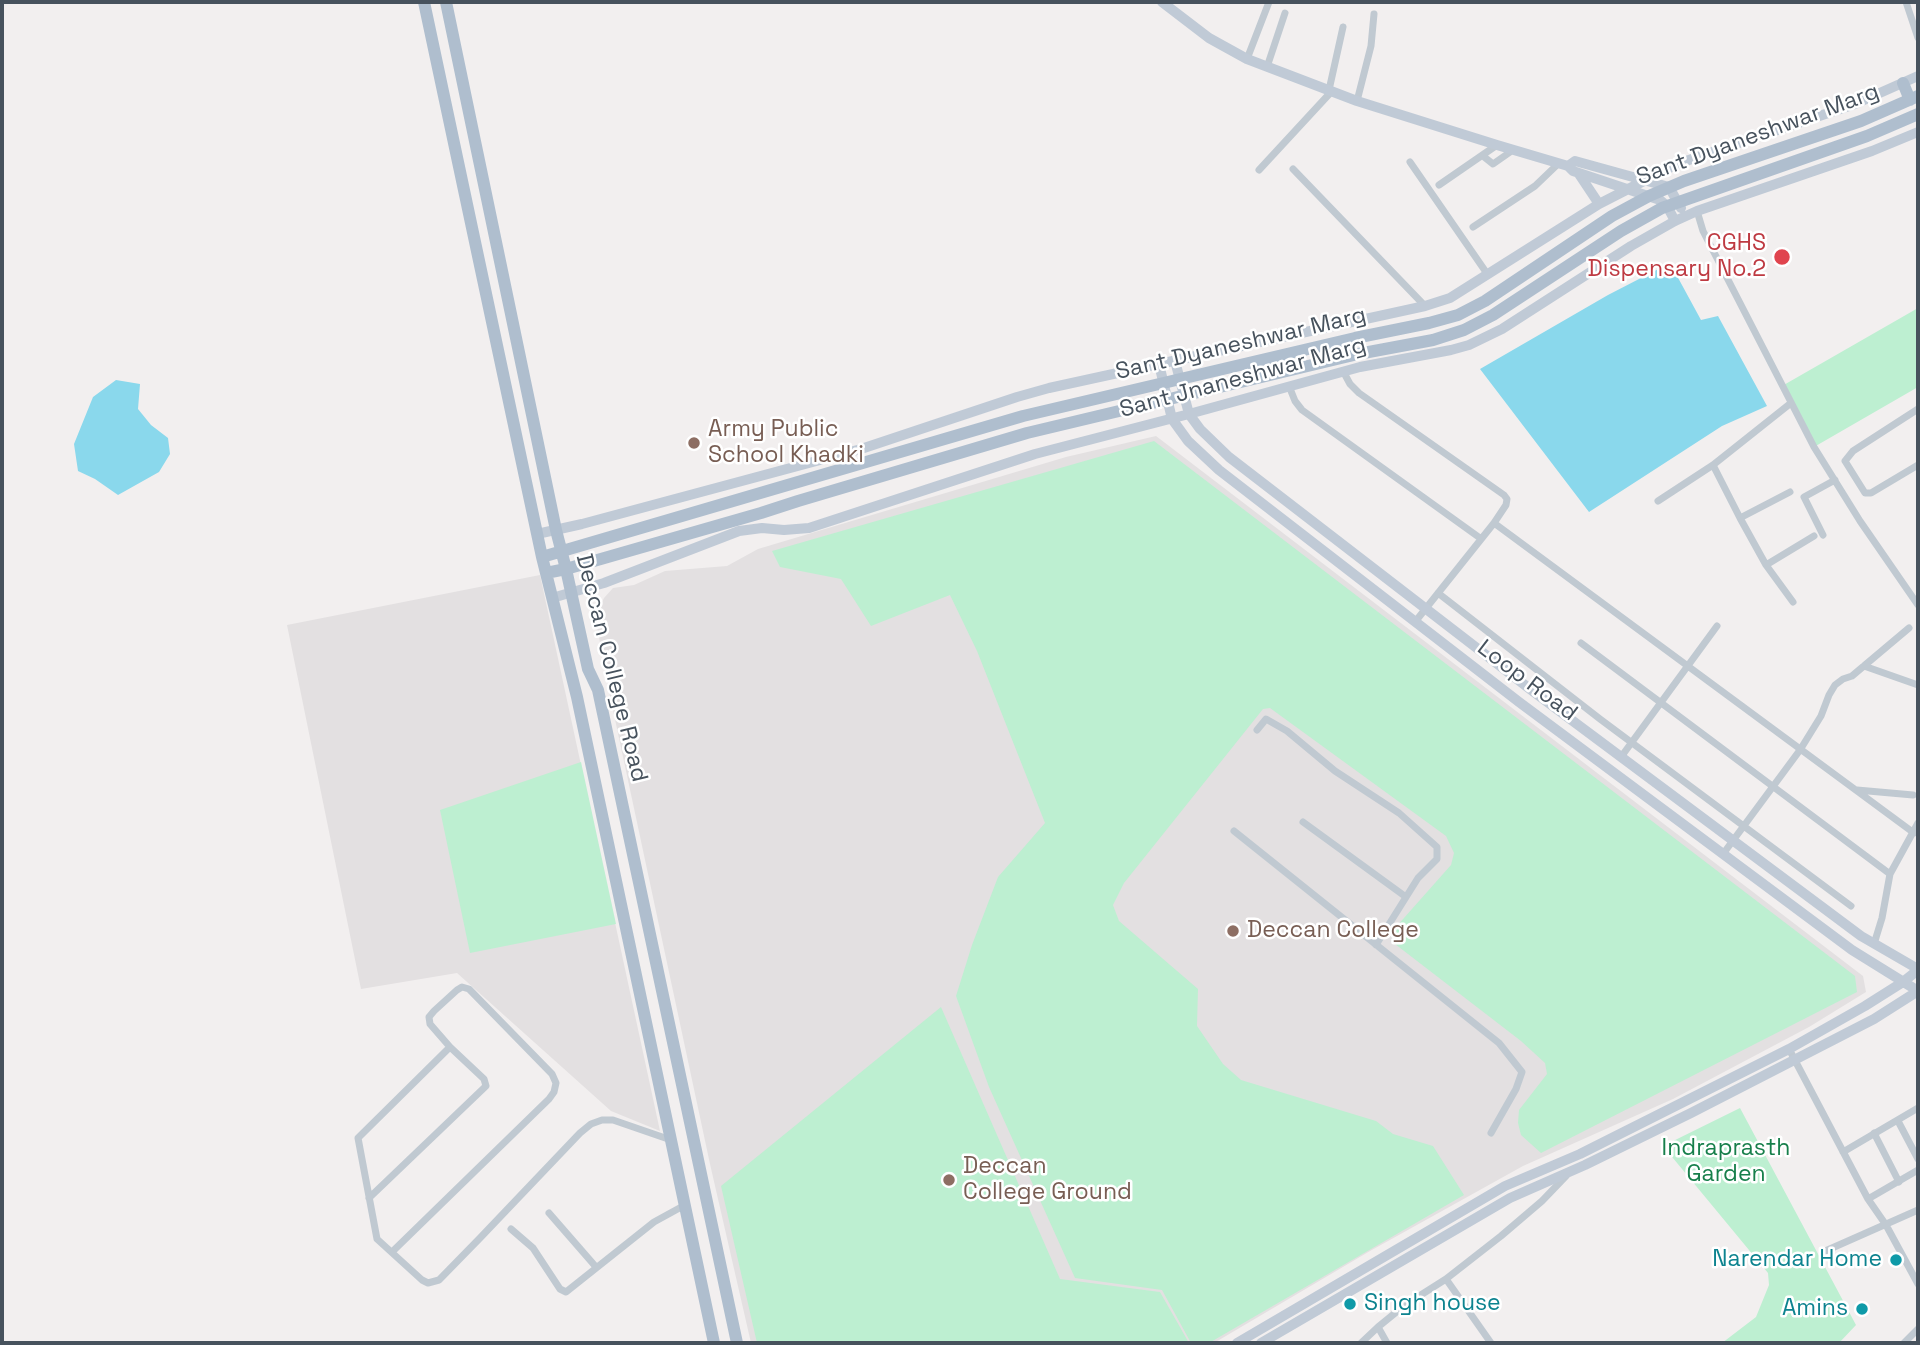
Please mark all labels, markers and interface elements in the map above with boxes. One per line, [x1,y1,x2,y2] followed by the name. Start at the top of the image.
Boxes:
[1633,78,1883,192] street label: Sant Dyaneshwar Marg
[1588,230,1766,284] place label: CGHS Dispensary No.2
[1772,247,1792,267] marker: CGHS Dispensary No.2
[1113,302,1369,386] street label: Sant Dyaneshwar Marg
[1117,332,1369,424] street label: Sant Jnaneshwar Marg
[708,416,864,470] place label: Army Public School Khadki
[686,435,702,451] marker: Army Public School Khadki
[569,551,653,785] street label: Deccan College Road
[1472,634,1582,728] street label: Loop Road
[1247,917,1419,945] place label: Deccan College
[1225,923,1241,939] marker: Deccan College
[1662,1135,1790,1189] park label: Indraprasth Garden
[963,1153,1132,1207] place label: Deccan College Ground
[941,1172,957,1188] marker: Deccan College Ground
[1712,1246,1882,1274] place label: Narendar Home
[1888,1252,1904,1268] marker: Narendar Home
[1364,1290,1501,1318] place label: Singh house
[1782,1295,1848,1323] place label: Amins
[1342,1296,1358,1312] marker: Singh house
[1854,1301,1870,1317] marker: Amins

